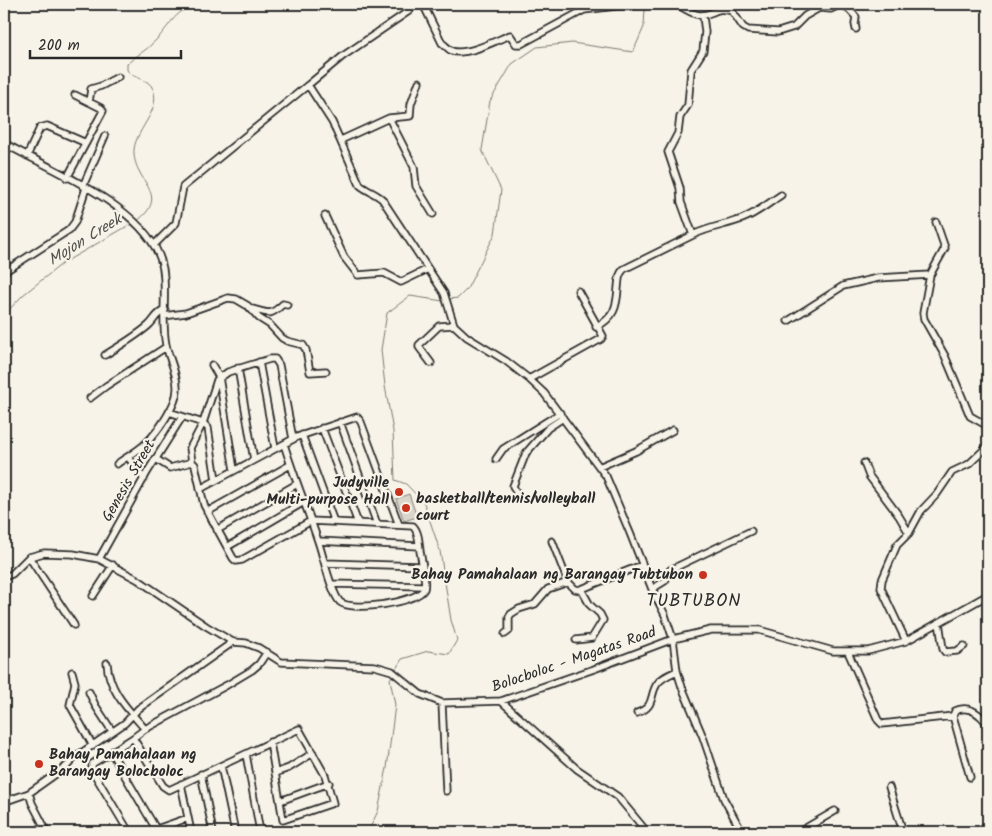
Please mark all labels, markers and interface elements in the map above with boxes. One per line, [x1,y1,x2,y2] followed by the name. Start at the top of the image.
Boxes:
[30,28,181,60] scale bar
[38,34,80,58] text: 200 m
[43,206,129,273] water label: Mojon Creek
[96,435,162,526] street label: Genesis Street
[267,471,390,512] place label: Judyville Multi-purpose Hall
[393,486,405,498] marker: Judyville Multi-purpose Hall
[416,487,595,528] place label: basketball/tennis/volleyball court
[400,502,412,514] marker: basketball/tennis/volleyball court
[411,563,693,587] place label: Bahay Pamahalaan ng Barangay Tubtubon
[697,569,709,581] marker: Bahay Pamahalaan ng Barangay Tubtubon
[647,587,741,616] district label: TUBTUBON
[489,620,660,699] street label: Bolocboloc - Magatas Road
[49,743,197,784] place label: Bahay Pamahalaan ng Barangay Bolocboloc
[33,758,45,770] marker: Bahay Pamahalaan ng Barangay Bolocboloc

